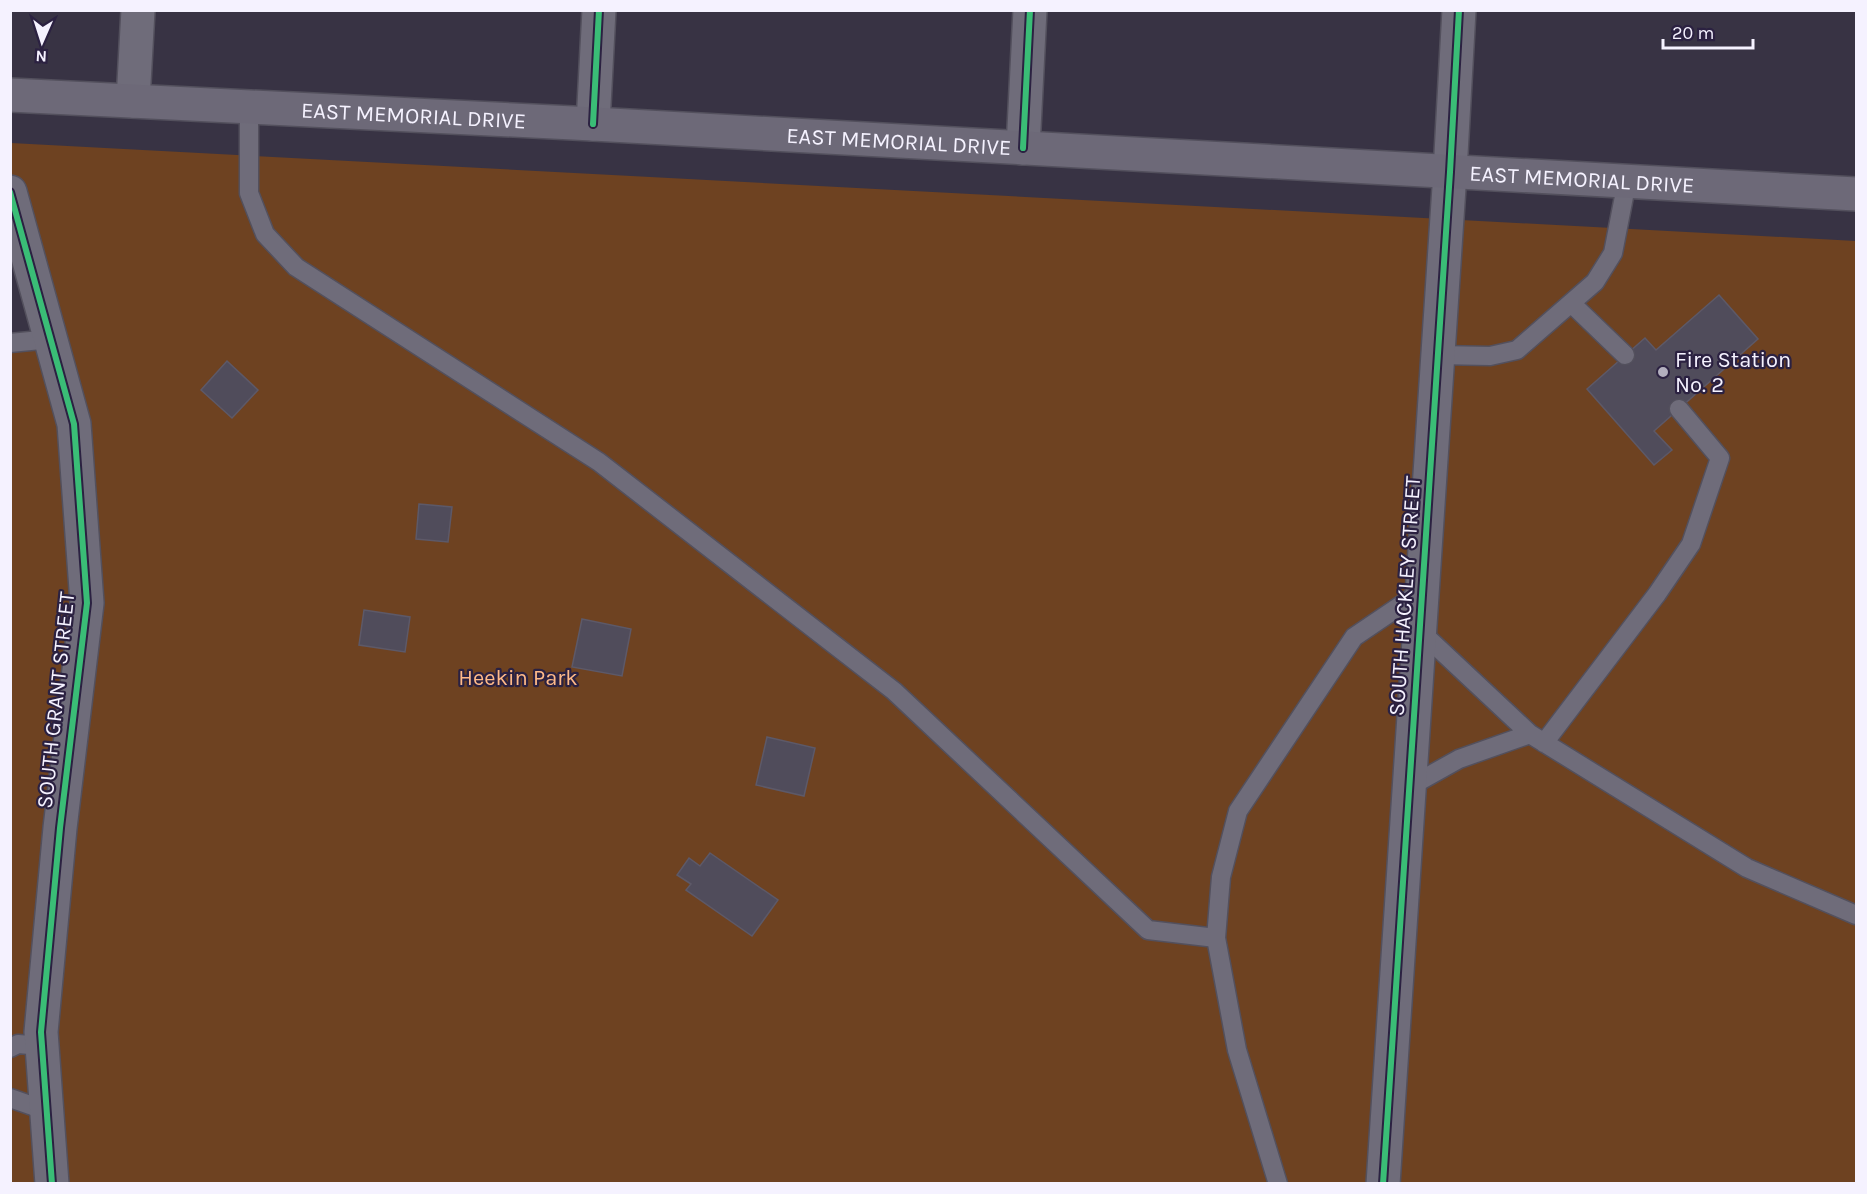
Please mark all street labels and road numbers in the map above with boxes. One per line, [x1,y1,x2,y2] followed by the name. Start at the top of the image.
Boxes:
[300,97,527,135] street label: EAST MEMORIAL DRIVE
[786,123,1012,161] street label: EAST MEMORIAL DRIVE
[1469,161,1695,199] street label: EAST MEMORIAL DRIVE
[1384,475,1426,717] street label: SOUTH HACKLEY STREET
[32,590,80,810] street label: SOUTH GRANT STREET

